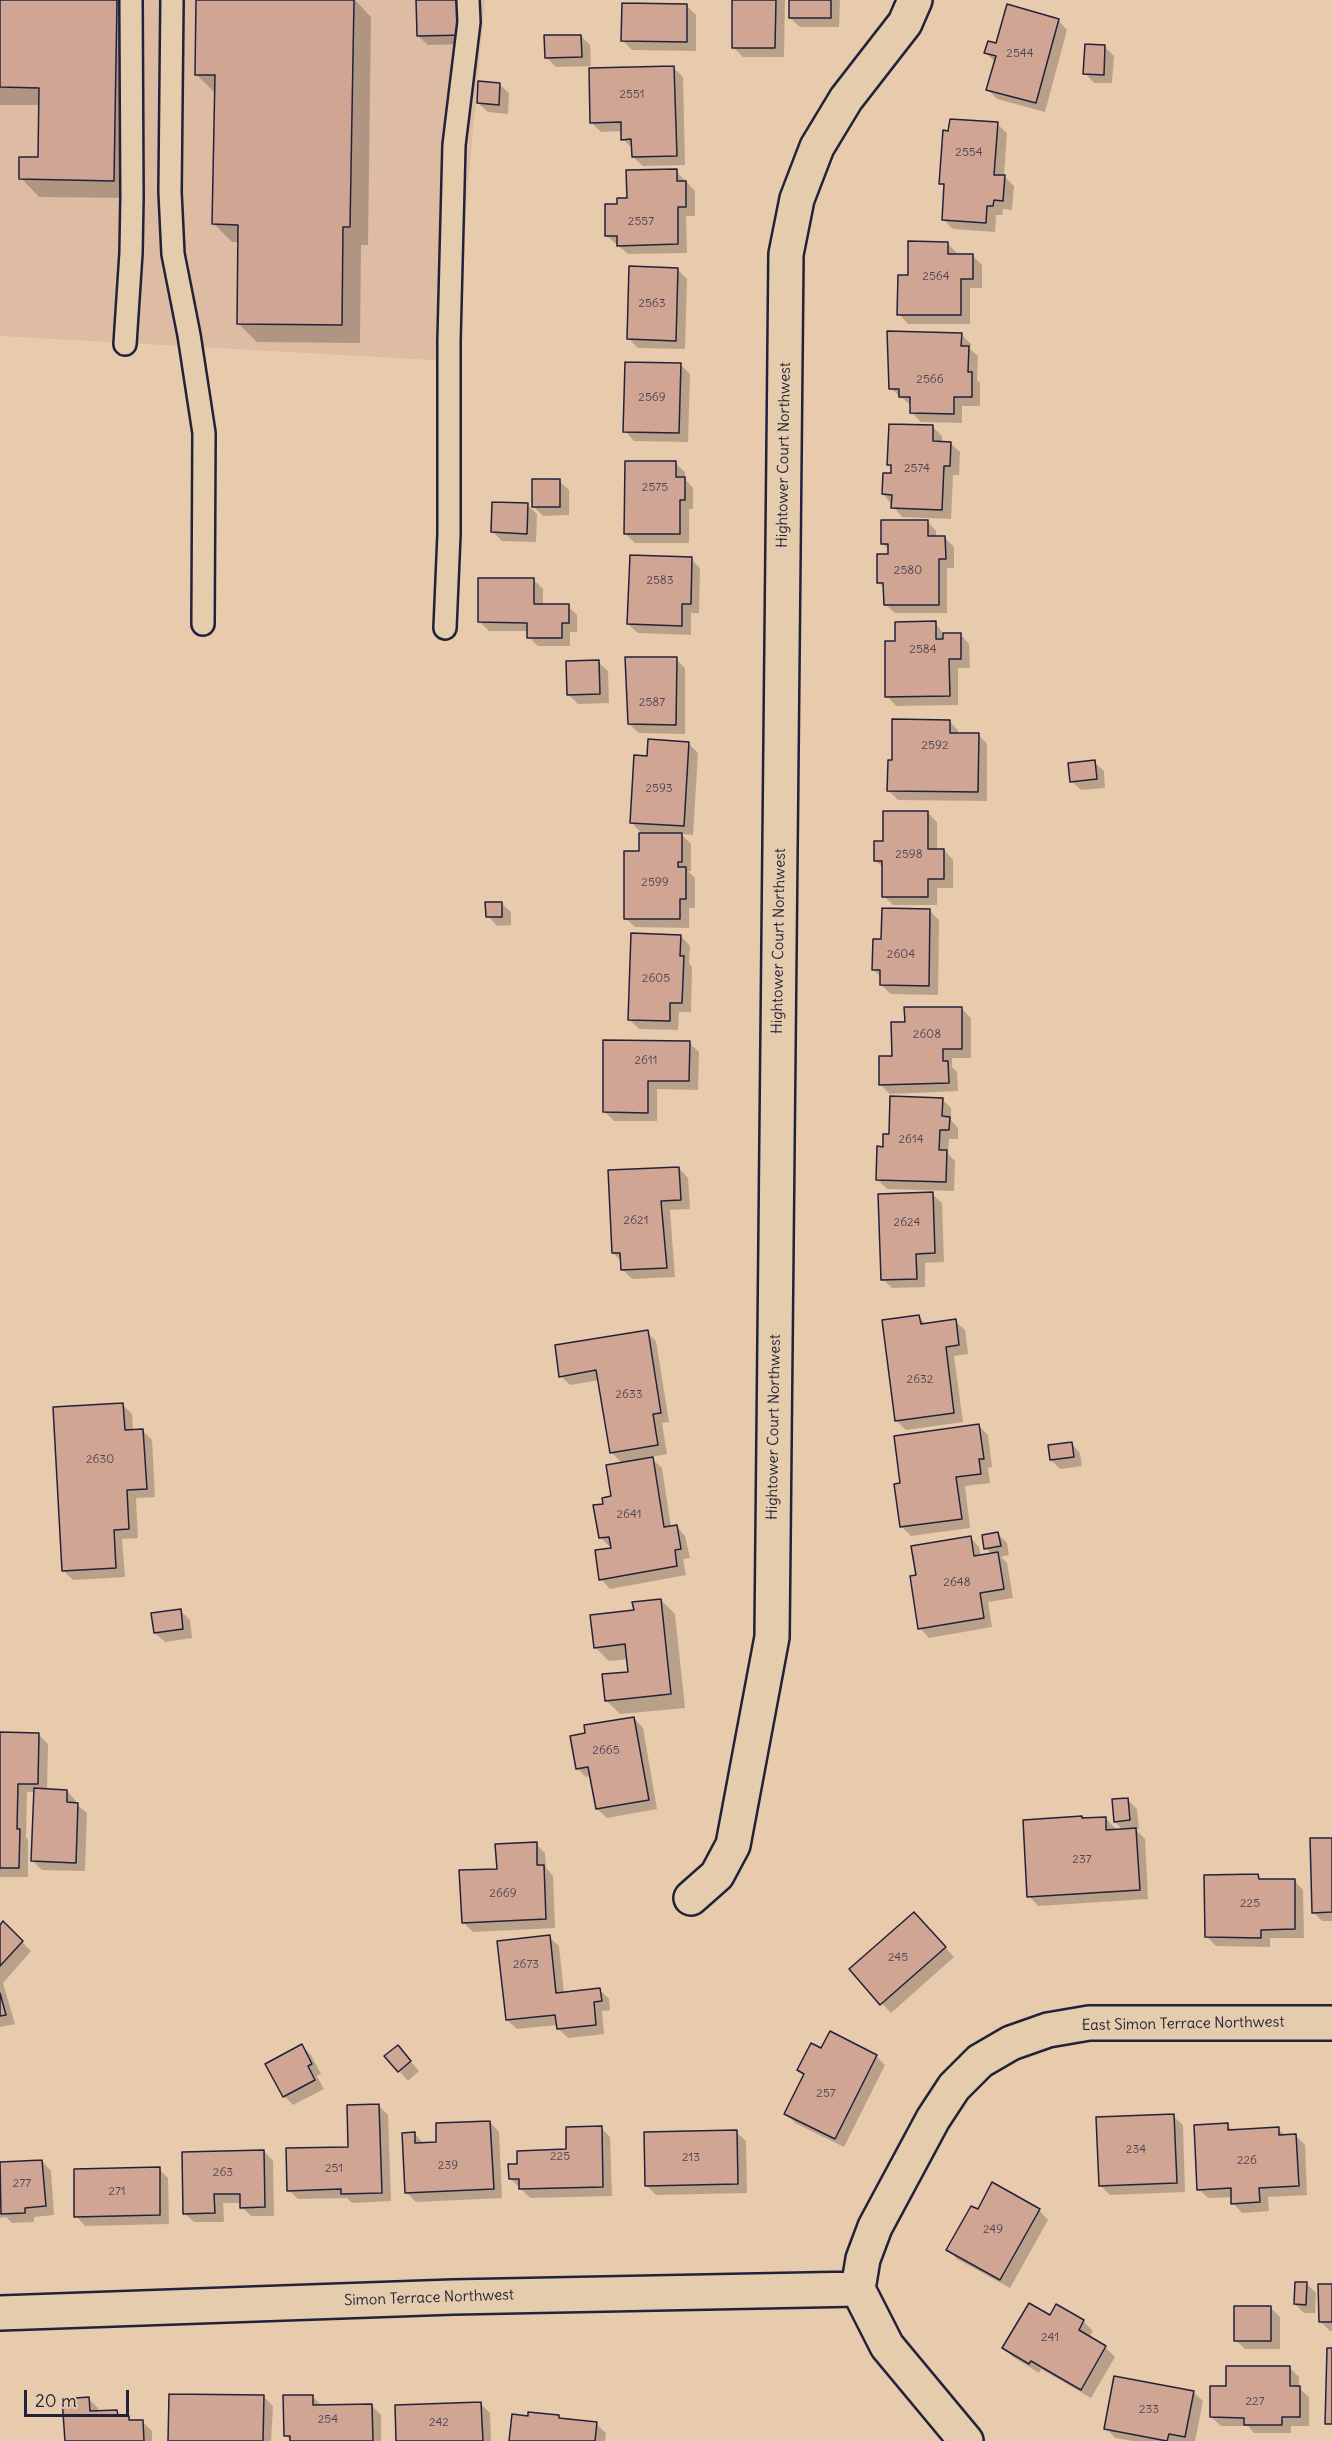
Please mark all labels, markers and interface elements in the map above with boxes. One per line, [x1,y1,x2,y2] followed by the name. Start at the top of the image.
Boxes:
[1006,47,1034,61] house number: 2544
[619,88,645,102] house number: 2551
[955,146,983,160] house number: 2554
[628,215,654,229] house number: 2557
[922,270,950,284] house number: 2564
[638,297,666,311] house number: 2563
[773,362,795,548] street label: Hightower Court Northwest
[916,373,944,387] house number: 2566
[638,391,666,405] house number: 2569
[904,462,930,476] house number: 2574
[642,481,668,495] house number: 2575
[894,564,922,578] house number: 2580
[646,574,674,588] house number: 2583
[909,643,937,657] house number: 2584
[639,696,665,710] house number: 2587
[922,739,948,753] house number: 2592
[645,782,673,796] house number: 2593
[768,848,790,1034] street label: Hightower Court Northwest
[895,848,923,862] house number: 2598
[641,876,669,890] house number: 2599
[887,948,915,962] house number: 2604
[642,972,670,986] house number: 2605
[913,1028,941,1042] house number: 2608
[634,1054,658,1068] house number: 2611
[898,1133,924,1147] house number: 2614
[624,1214,648,1228] house number: 2621
[894,1216,920,1230] house number: 2624
[763,1334,785,1520] street label: Hightower Court Northwest
[907,1373,933,1387] house number: 2632
[615,1388,643,1402] house number: 2633
[86,1453,114,1467] house number: 2630
[616,1508,642,1522] house number: 2641
[943,1576,971,1590] house number: 2648
[592,1744,620,1758] house number: 2665
[1072,1853,1092,1867] house number: 237
[489,1887,517,1901] house number: 2669
[1240,1897,1260,1911] house number: 225
[888,1951,908,1965] house number: 245
[513,1958,539,1972] house number: 2673
[1081,2013,1285,2035] street label: East Simon Terrace Northwest
[816,2087,836,2101] house number: 257
[1126,2143,1146,2157] house number: 234
[550,2150,570,2164] house number: 225
[682,2151,700,2165] house number: 213
[1237,2154,1257,2168] house number: 226
[438,2159,458,2173] house number: 239
[325,2162,343,2176] house number: 251
[213,2166,233,2180] house number: 263
[13,2177,31,2191] house number: 277
[108,2185,126,2199] house number: 271
[983,2223,1003,2237] house number: 249
[344,2286,514,2310] street label: Simon Terrace Northwest
[1041,2331,1059,2345] house number: 241
[27,2378,132,2416] scale bar
[35,2389,77,2412] text: 20 m
[1245,2395,1265,2409] house number: 227
[1139,2403,1159,2417] house number: 233
[318,2413,338,2427] house number: 254
[429,2416,449,2430] house number: 242

